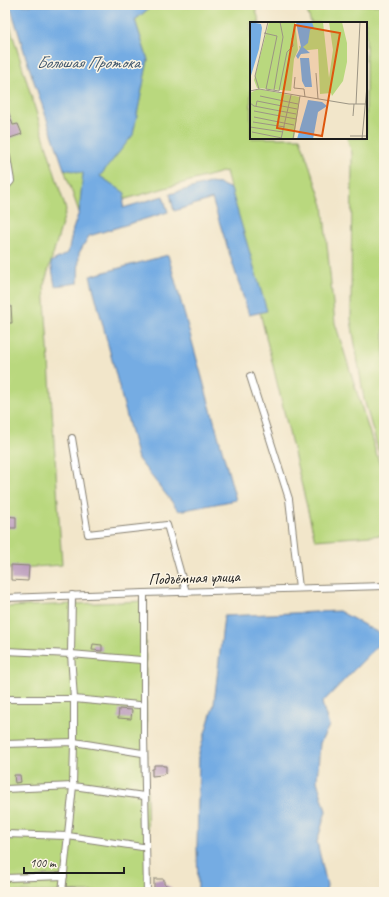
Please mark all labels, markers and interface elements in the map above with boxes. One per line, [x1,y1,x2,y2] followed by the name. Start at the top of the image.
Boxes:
[250,22,367,139] inset map
[36,52,142,73] water label: Большая Протока
[148,566,242,590] street label: Подъёмная улица
[24,849,124,875] scale bar
[30,855,57,871] text: 100 m

